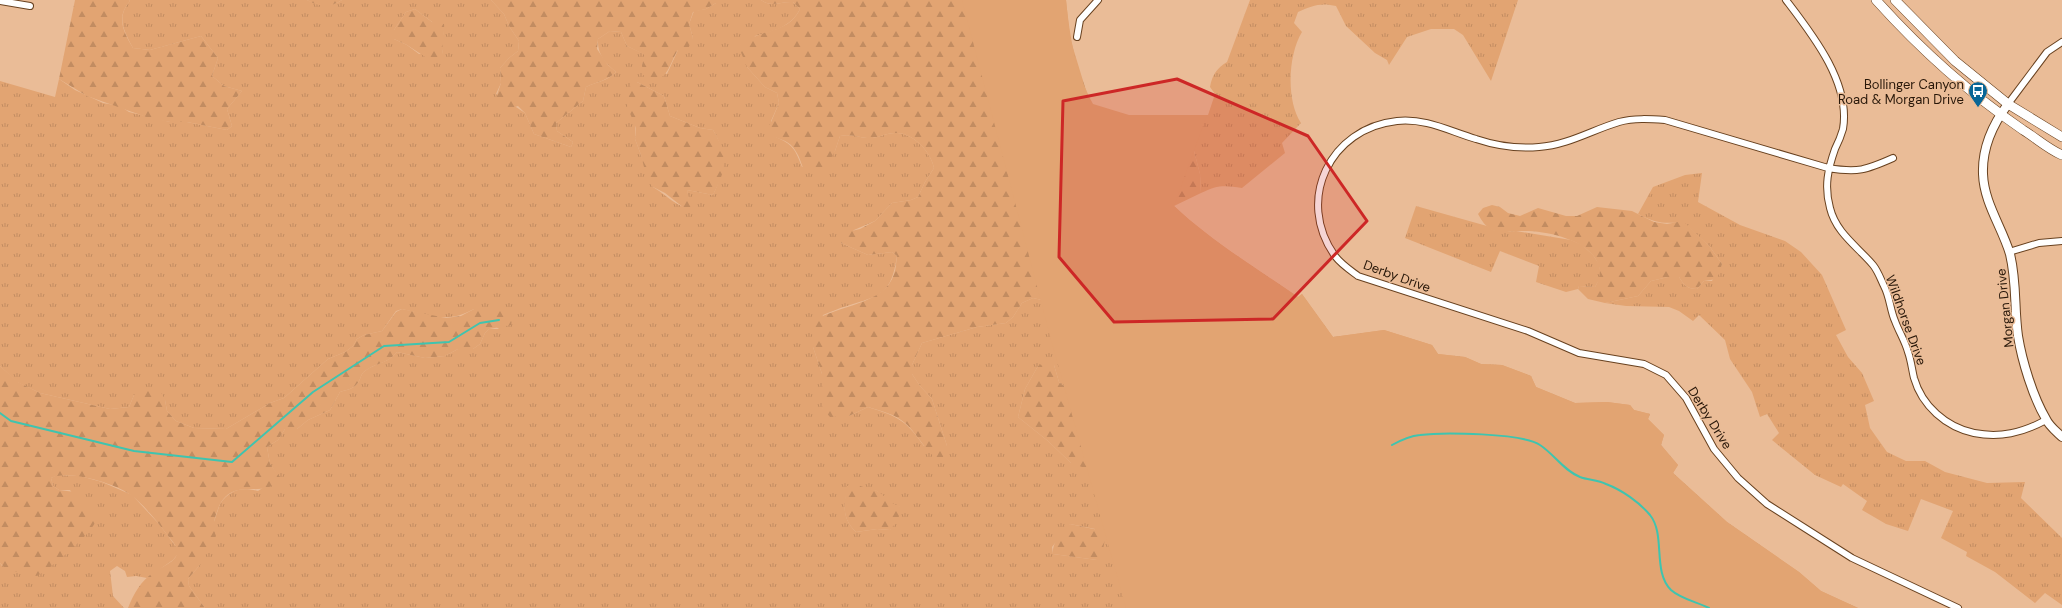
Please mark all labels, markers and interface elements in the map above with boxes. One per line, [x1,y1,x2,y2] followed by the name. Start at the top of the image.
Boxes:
[1838,76,1964,108] place label: Bollinger Canyon Road & Morgan Drive
[1967,80,1989,108] bus stop icon: Bollinger Canyon Road & Morgan Drive
[1361,256,1433,296] street label: Derby Drive
[1992,268,2018,348] street label: Morgan Drive
[1882,273,1930,367] street label: Wildhorse Drive
[1684,384,1736,452] street label: Derby Drive

